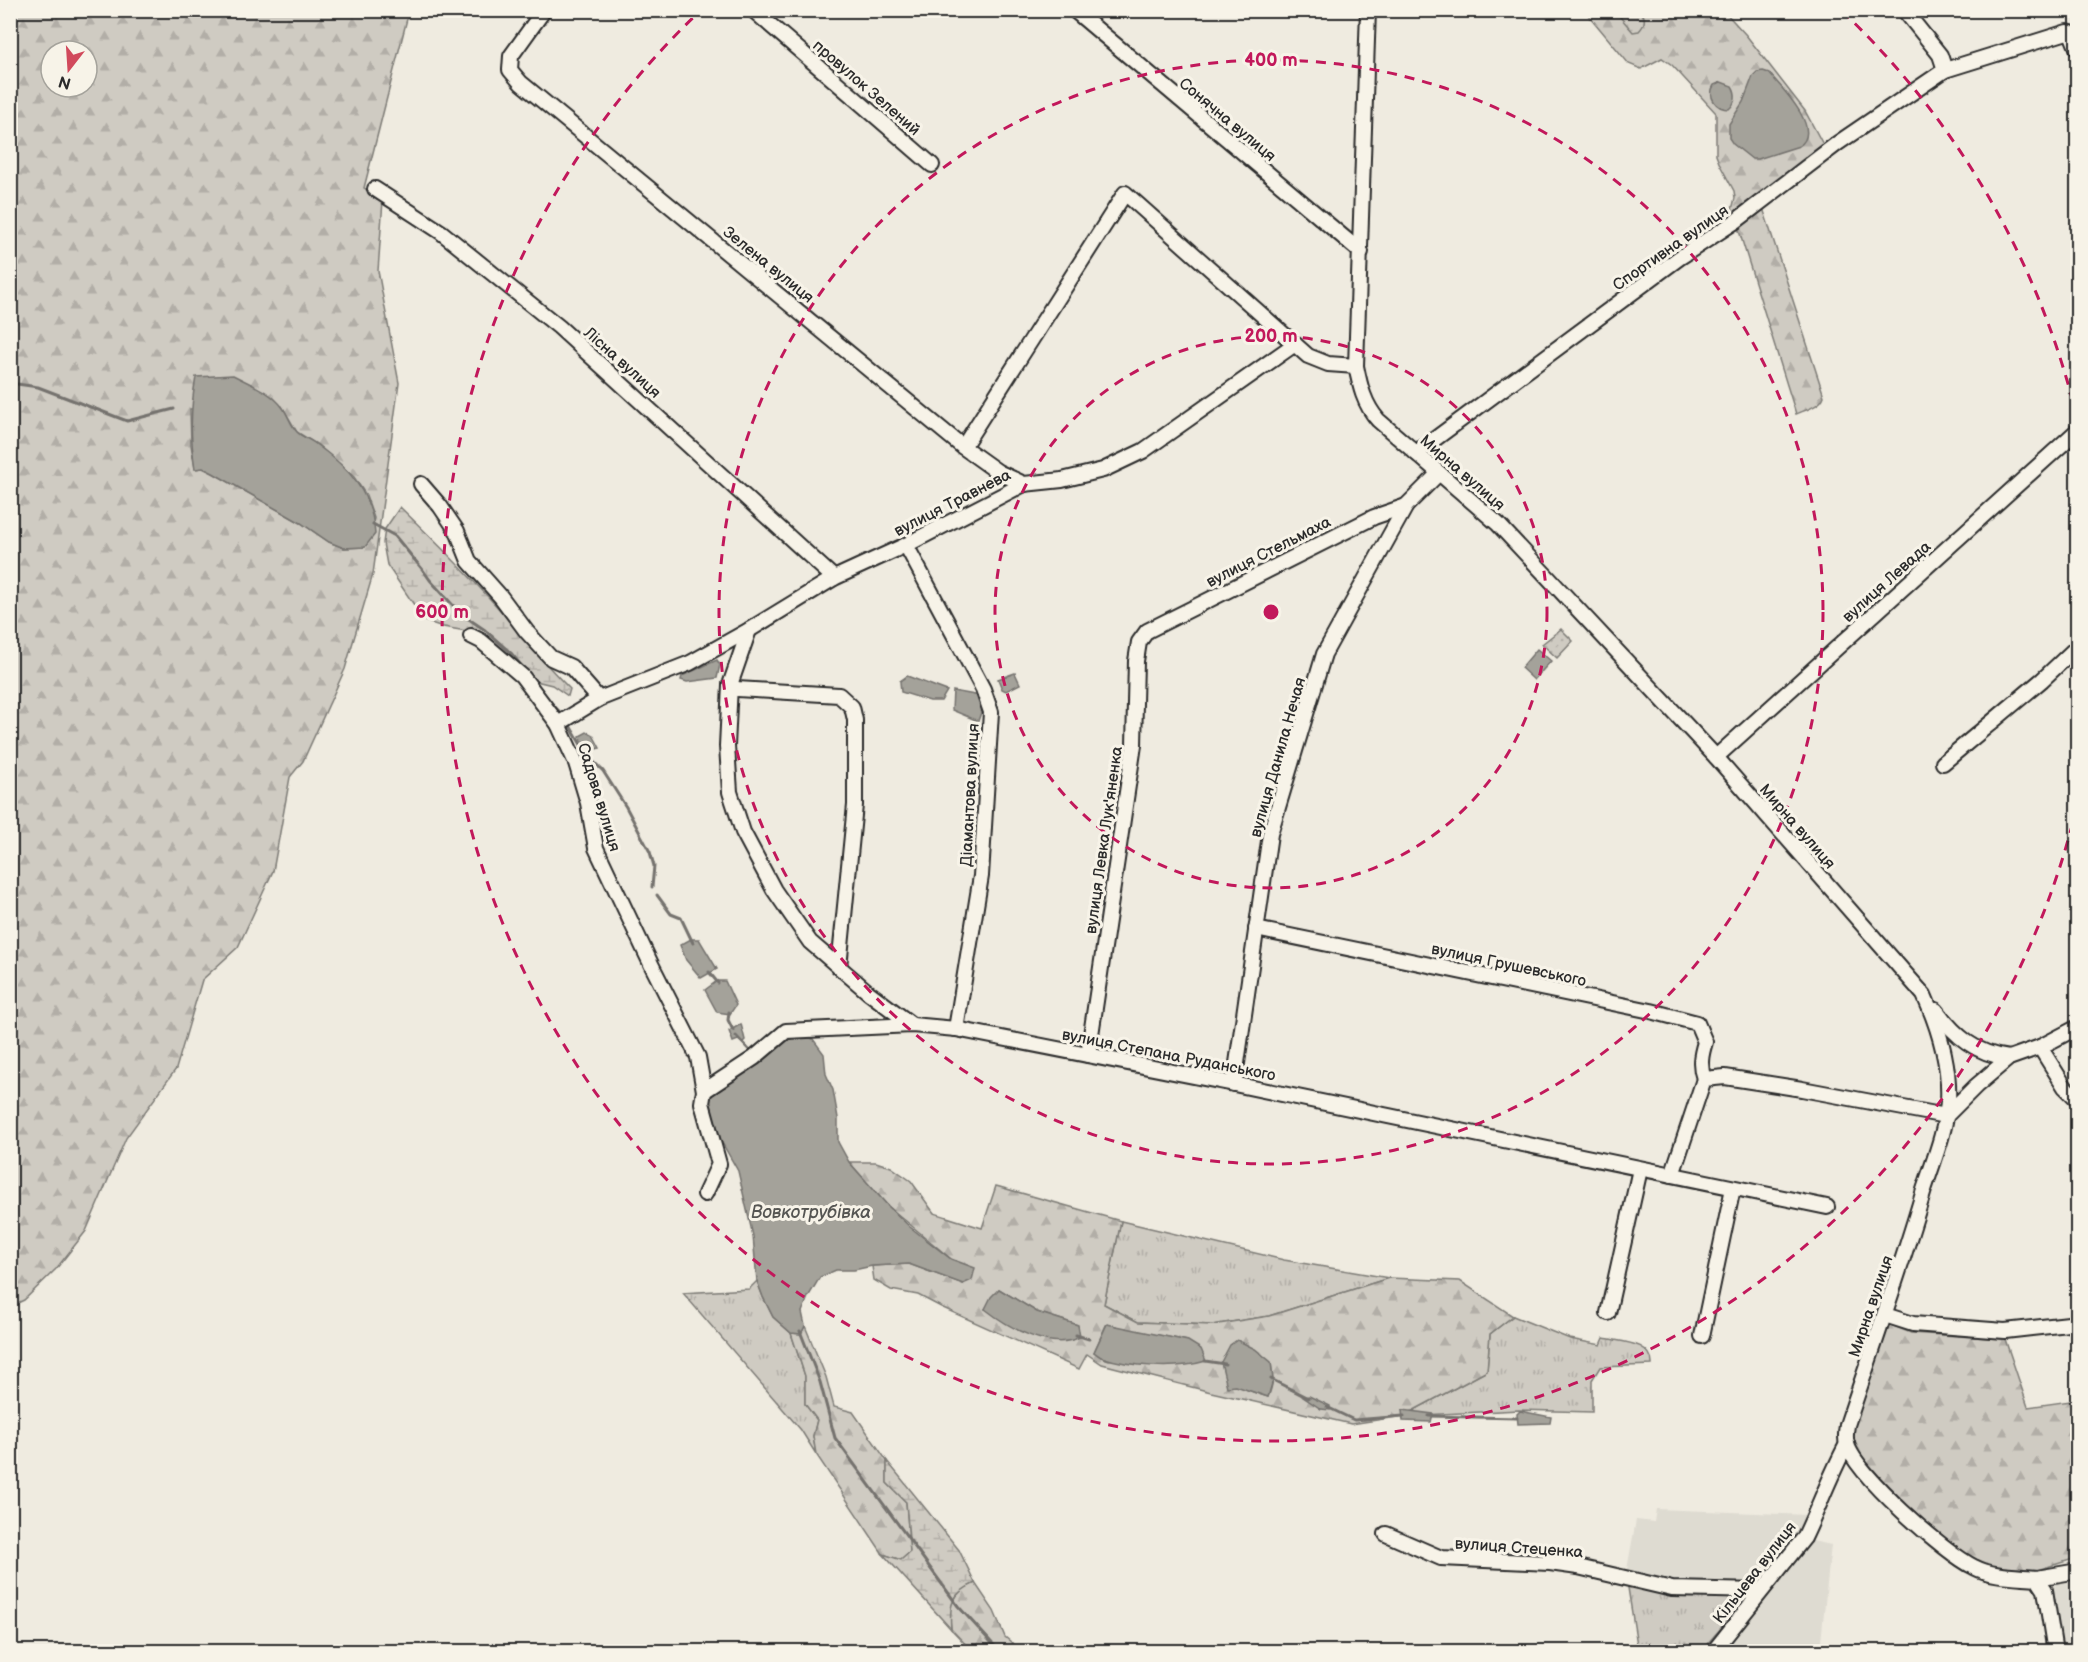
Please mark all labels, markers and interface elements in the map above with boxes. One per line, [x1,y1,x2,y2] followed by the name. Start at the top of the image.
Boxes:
[808,36,924,140] street label: провулок Зелений
[39,39,99,99] north arrow
[1244,50,1298,71] text: 400 m
[57,71,74,93] text: N
[1175,74,1279,166] street label: Сонячна вулиця
[1609,201,1732,295] street label: Спортивна вулиця
[719,223,817,308] street label: Зелена вулиця
[579,323,664,403] street label: Лісна вулиця
[1244,326,1298,347] text: 200 m
[1416,431,1508,515] street label: Мирна вулиця
[891,465,1015,541] street label: вулиця Травнева
[1203,513,1335,592] street label: вулиця Стельмаха
[1839,537,1936,627] street label: вулиця Левада
[415,602,469,623] text: 600 m
[1261,602,1281,622] centre of rings
[1247,675,1310,840] street label: вулиця Данила Нечая
[957,723,984,867] street label: Діамантова вулиця
[573,741,624,854] street label: Садова вулиця
[1082,745,1127,935] street label: вулиця Левка Лук'яненка
[1755,781,1839,873] street label: Мирна вулиця
[1430,940,1588,991] street label: вулиця Грушевського
[1060,1025,1277,1086] street label: вулиця Степана Руданського
[751,1202,871,1223] water label: Вовкотрубівка
[1845,1253,1898,1360] street label: Мирна вулиця
[1710,1518,1801,1628] street label: Кільцева вулиця
[1454,1535,1584,1562] street label: вулиця Стеценка

